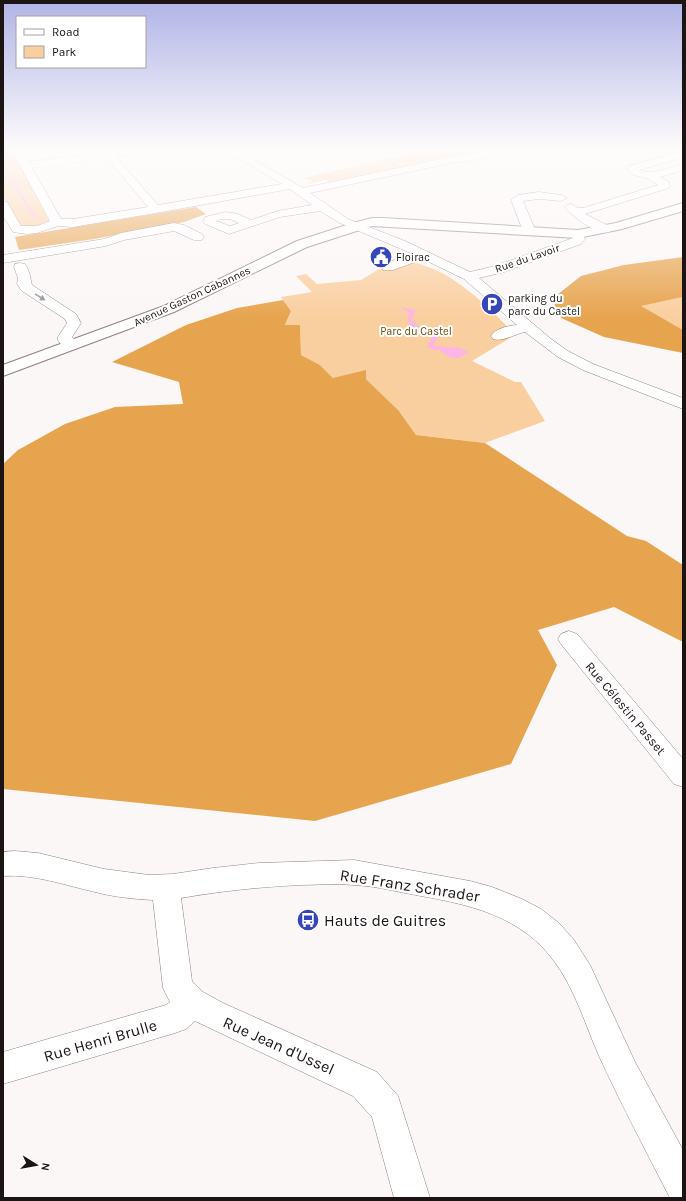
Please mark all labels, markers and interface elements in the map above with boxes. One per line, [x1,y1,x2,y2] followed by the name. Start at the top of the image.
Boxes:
[16,16,146,68] legend
[52,25,80,39] text: Road
[52,45,77,59] text: Park
[493,241,561,276] street label: Rue du Lavoir
[368,244,394,270] public building icon: Floirac
[396,251,430,264] place label: Floirac
[132,264,253,329] street label: Avenue Gaston Cabannes
[479,291,505,317] parking icon: parking du parc du Castel
[508,292,580,318] place label: parking du parc du Castel
[34,293,46,300] one-way arrow
[380,325,452,338] park label: Parc du Castel
[582,659,669,758] street label: Rue Célestin Passet
[339,865,481,906] street label: Rue Franz Schrader
[295,907,321,933] bus stop icon: Hauts de Guitres
[324,911,446,930] place label: Hauts de Guitres
[220,1012,337,1079] street label: Rue Jean d'Ussel
[41,1015,159,1066] street label: Rue Henri Brulle
[16,1145,56,1185] north arrow
[38,1162,52,1172] text: N

